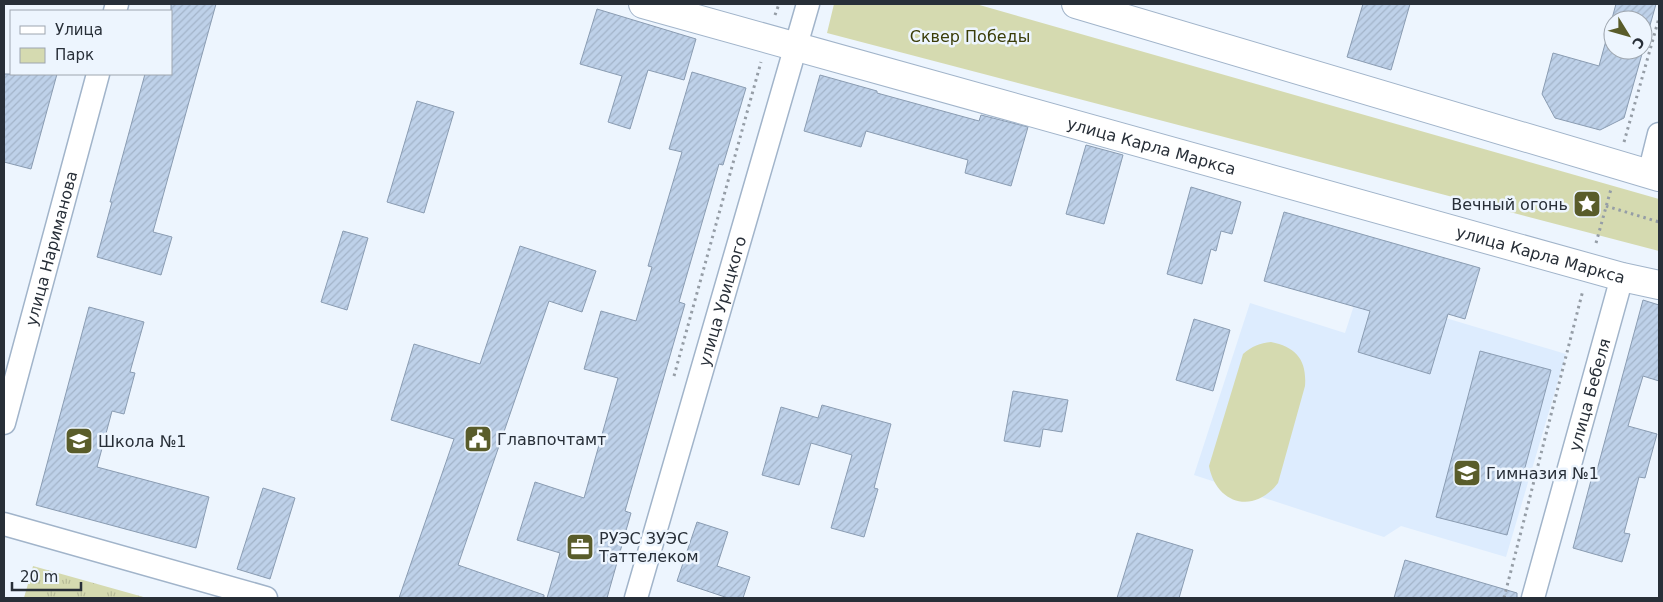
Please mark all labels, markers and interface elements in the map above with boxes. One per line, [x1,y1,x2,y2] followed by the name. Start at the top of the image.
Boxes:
[10,10,172,75] legend
[1603,10,1653,60] north arrow
[55,21,103,39] text: Улица
[910,27,1030,46] park label: Сквер Победы
[1629,34,1648,52] text: С
[55,46,94,64] text: Парк
[1065,114,1238,179] street label: улица Карла Маркса
[22,169,81,328] street label: улица Нариманова
[1572,189,1602,219] place icon: Вечный огонь
[1451,195,1568,214] place label: Вечный огонь
[1454,222,1627,287] street label: улица Карла Маркса
[695,234,750,369] street label: улица Урицкого
[1565,336,1615,453] street label: улица Бебеля
[463,424,493,454] public building icon: Главпочтамт
[64,426,94,456] school or university icon: Школа №1
[497,430,606,449] place label: Главпочтамт
[98,432,187,451] place label: Школа №1
[1452,458,1482,488] school or university icon: Гимназия №1
[1486,464,1599,483] place label: Гимназия №1
[598,529,699,566] place label: РУЭС ЗУЭС Таттелеком
[565,532,595,562] office icon: РУЭС ЗУЭС Таттелеком
[12,560,81,592] scale bar
[20,568,58,586] text: 20 m

